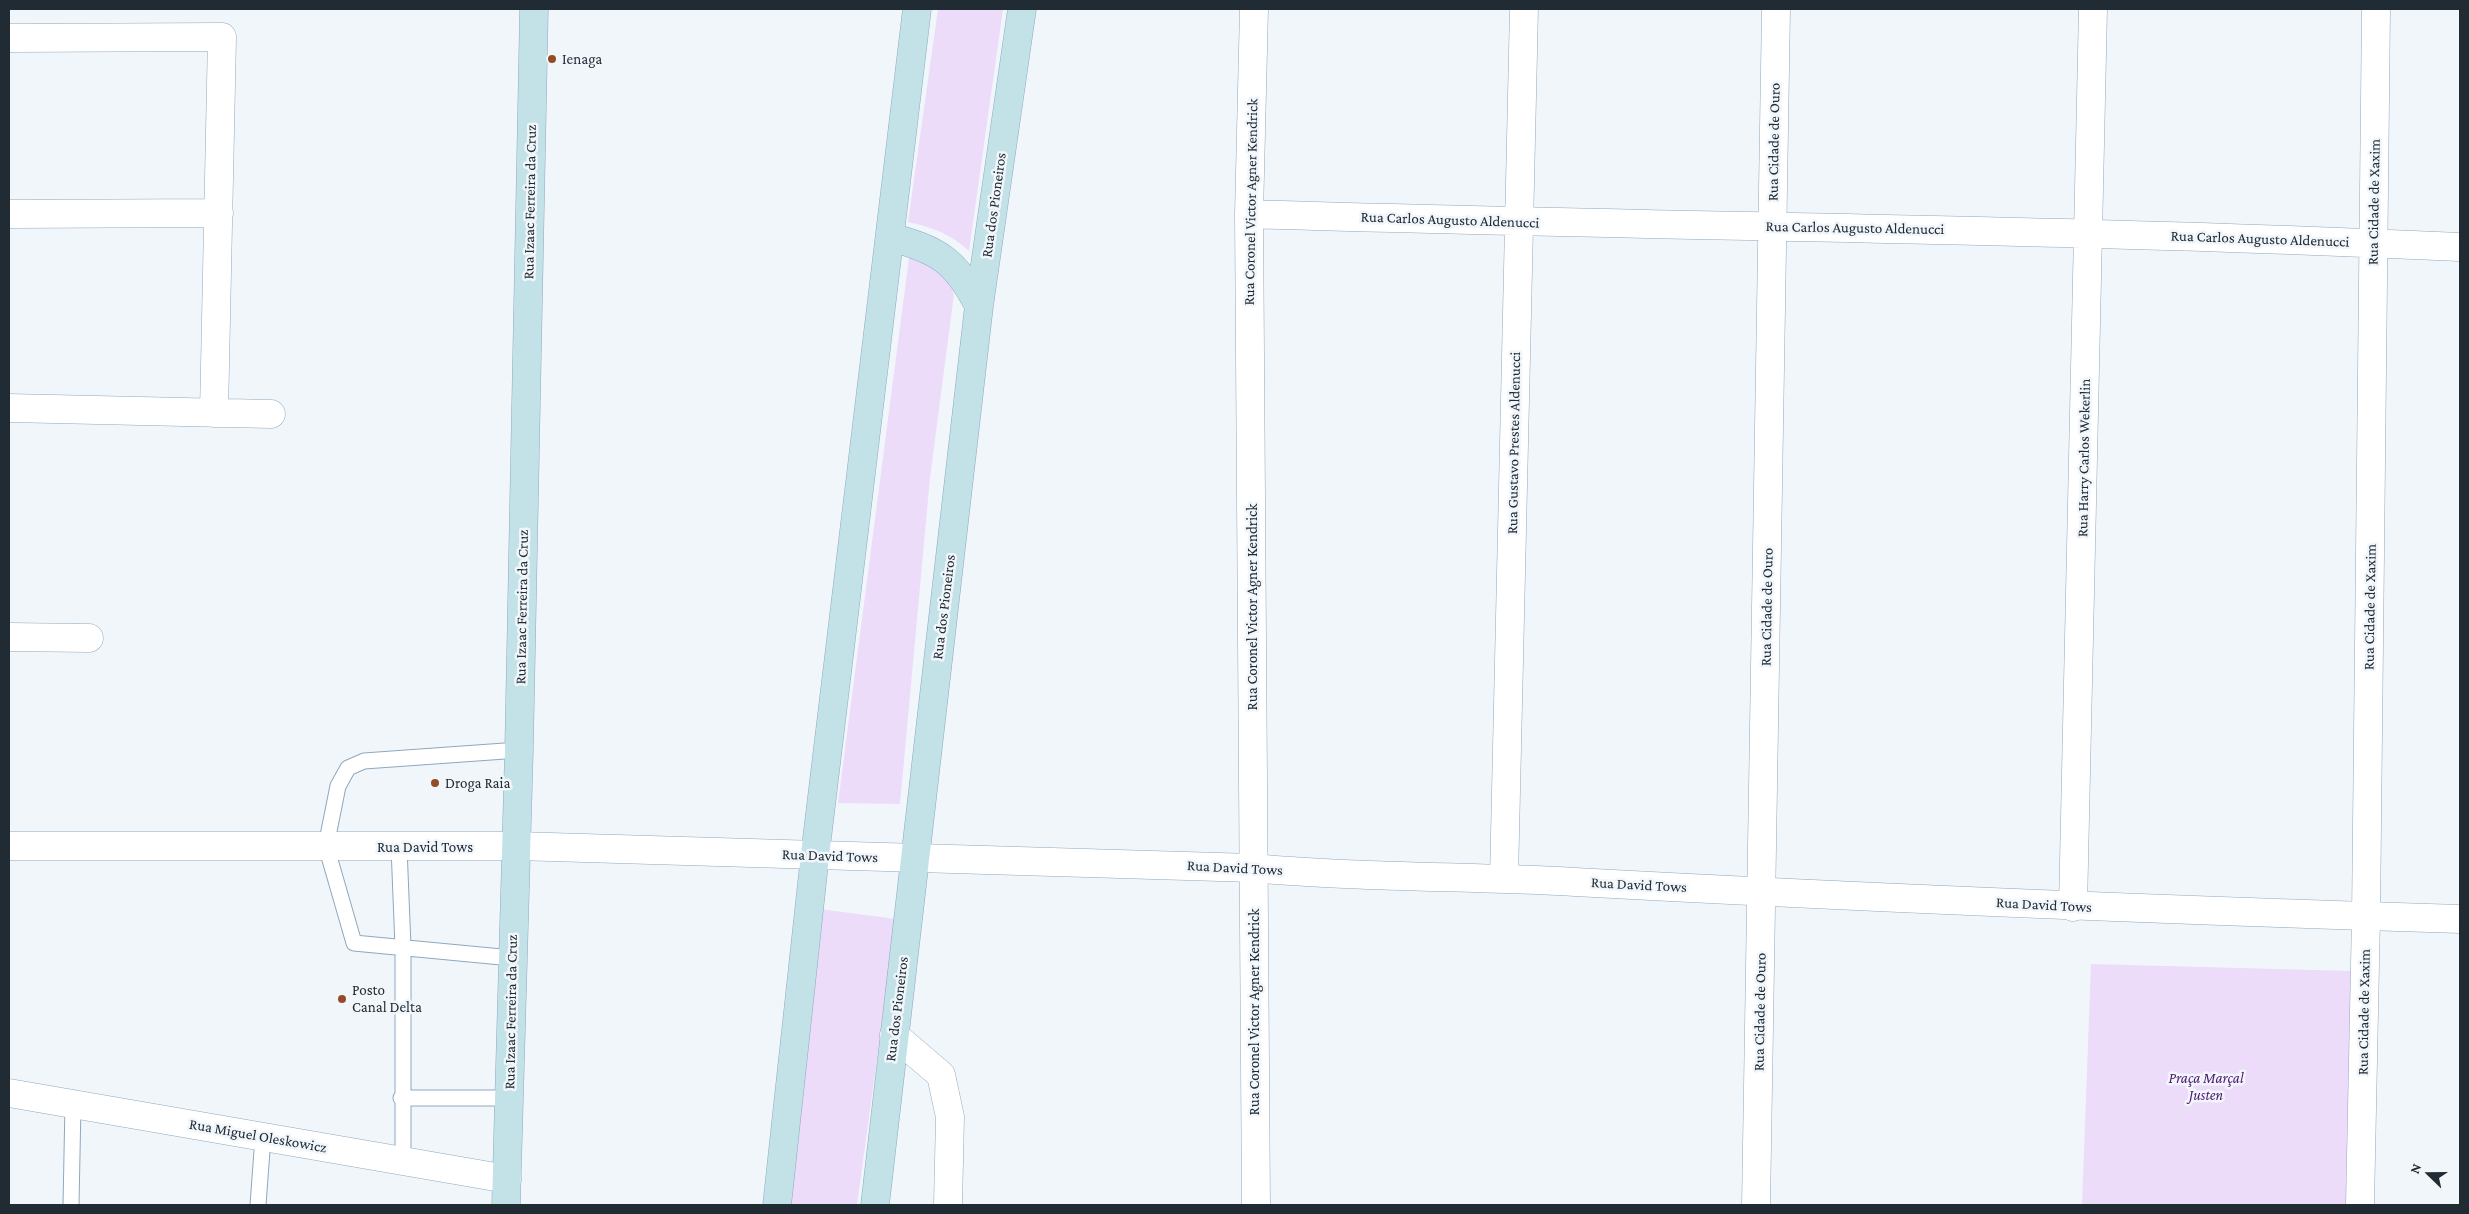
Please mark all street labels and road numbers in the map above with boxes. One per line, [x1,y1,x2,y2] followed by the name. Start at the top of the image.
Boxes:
[1764,83,1784,201] street label: Rua Cidade de Ouro
[1240,98,1262,306] street label: Rua Coronel Victor Agner Kendrick
[520,124,540,280] street label: Rua Izaac Ferreira da Cruz
[2364,139,2384,265] street label: Rua Cidade de Xaxim
[978,151,1010,259] street label: Rua dos Pioneiros
[1360,208,1540,232] street label: Rua Carlos Augusto Aldenucci
[1766,217,1944,239] street label: Rua Carlos Augusto Aldenucci
[2170,227,2350,251] street label: Rua Carlos Augusto Aldenucci
[1503,352,1525,534] street label: Rua Gustavo Prestes Aldenucci
[2074,379,2094,537] street label: Rua Harry Carlos Wekerlin
[1243,504,1261,710] street label: Rua Coronel Victor Agner Kendrick
[512,529,532,685] street label: Rua Izaac Ferreira da Cruz
[2360,544,2380,670] street label: Rua Cidade de Xaxim
[1757,548,1777,666] street label: Rua Cidade de Ouro
[929,553,959,661] street label: Rua dos Pioneiros
[377,838,473,856] street label: Rua David Tows
[782,845,878,867] street label: Rua David Tows
[1187,856,1283,880] street label: Rua David Tows
[1591,873,1687,897] street label: Rua David Tows
[1996,893,2092,917] street label: Rua David Tows
[1245,909,1263,1115] street label: Rua Coronel Victor Agner Kendrick
[501,934,521,1090] street label: Rua Izaac Ferreira da Cruz
[2354,949,2374,1075] street label: Rua Cidade de Xaxim
[1750,953,1770,1071] street label: Rua Cidade de Ouro
[882,955,912,1063] street label: Rua dos Pioneiros
[188,1115,328,1157] street label: Rua Miguel Oleskowicz

